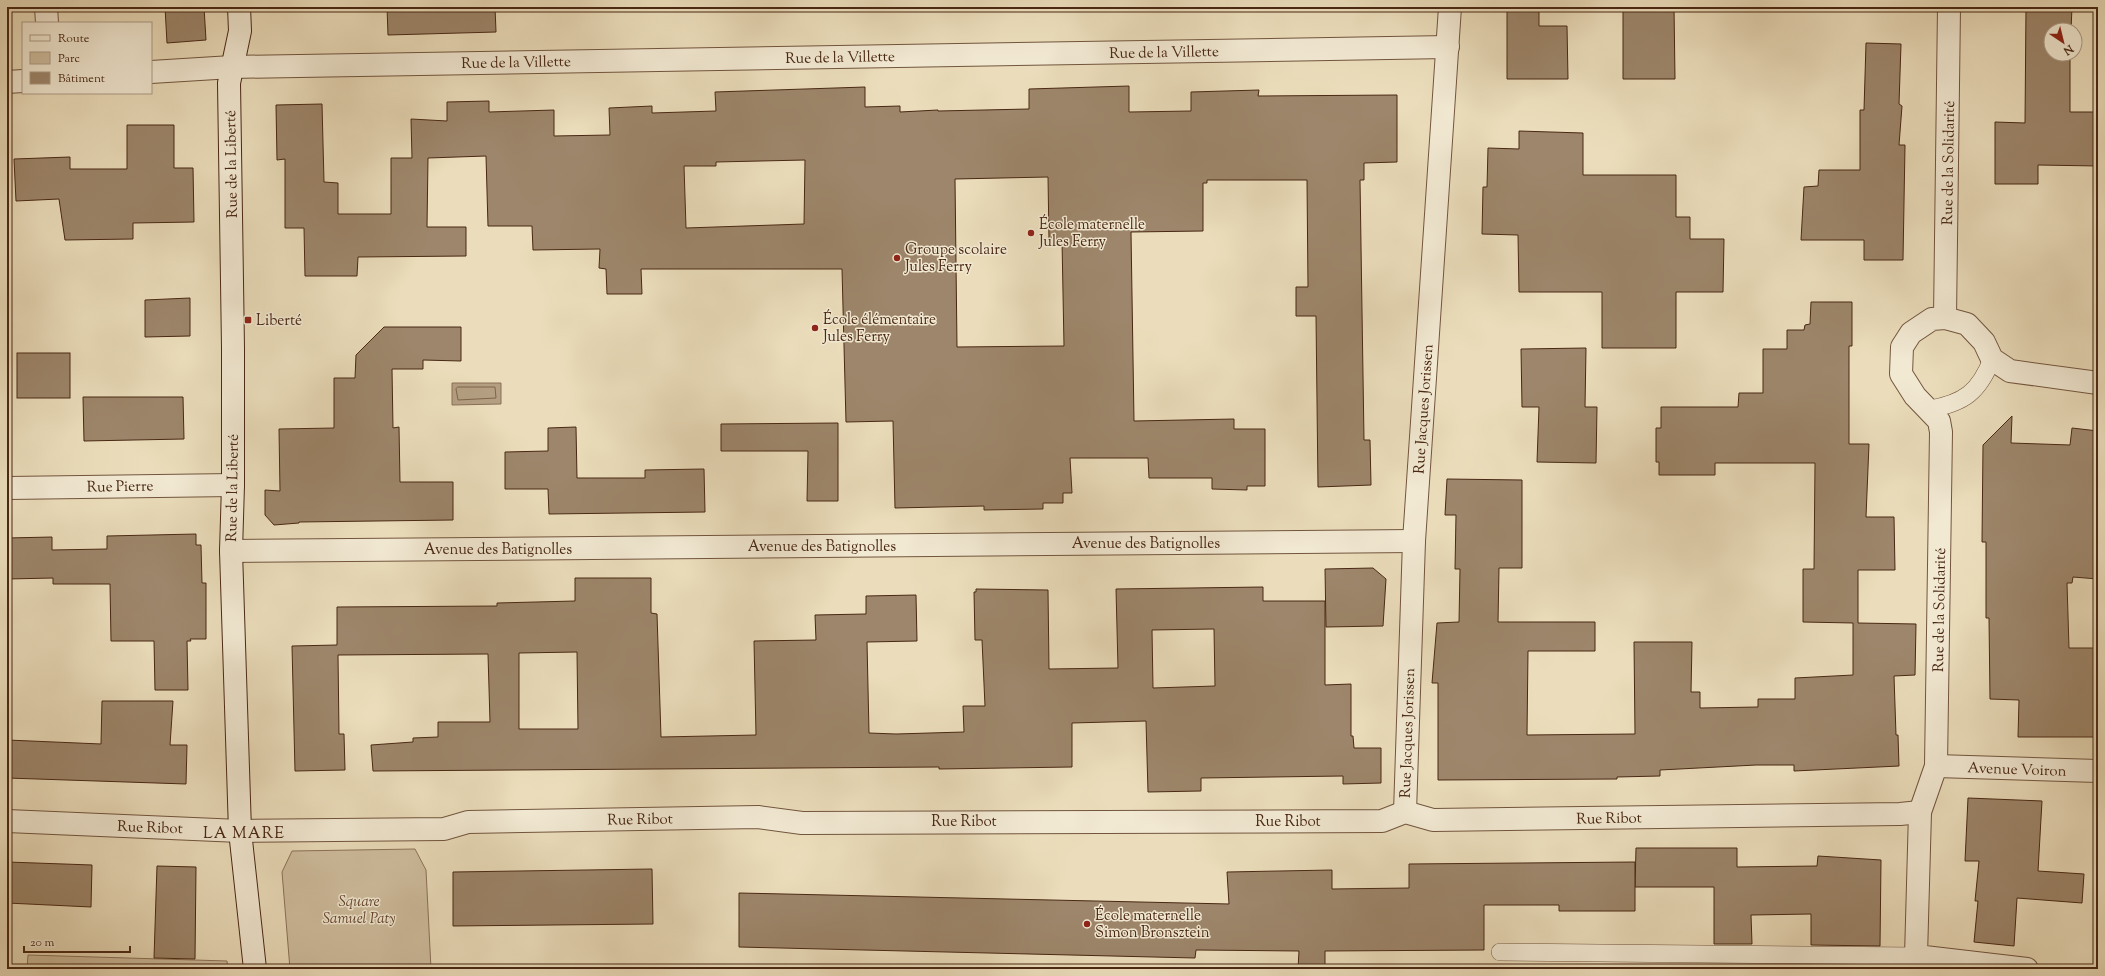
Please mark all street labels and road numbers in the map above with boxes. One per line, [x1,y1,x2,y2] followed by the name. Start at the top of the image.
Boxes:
[1109,42,1219,65] street label: Rue de la Villette
[785,47,895,70] street label: Rue de la Villette
[461,52,571,75] street label: Rue de la Villette
[1938,101,1961,225] street label: Rue de la Solidarité
[221,110,244,218] street label: Rue de la Liberté
[1409,343,1440,475] street label: Rue Jacques Jorissen
[222,434,245,542] street label: Rue de la Liberté
[86,476,154,499] street label: Rue Pierre
[1072,534,1220,555] street label: Avenue des Batignolles
[748,537,896,558] street label: Avenue des Batignolles
[424,540,572,561] street label: Avenue des Batignolles
[1929,548,1952,672] street label: Rue de la Solidarité
[1396,668,1421,798] street label: Rue Jacques Jorissen
[1967,758,2067,783] street label: Avenue Voiron
[1576,808,1642,831] street label: Rue Ribot
[607,809,673,832] street label: Rue Ribot
[931,812,997,833] street label: Rue Ribot
[1255,812,1321,833] street label: Rue Ribot
[117,817,183,840] street label: Rue Ribot

